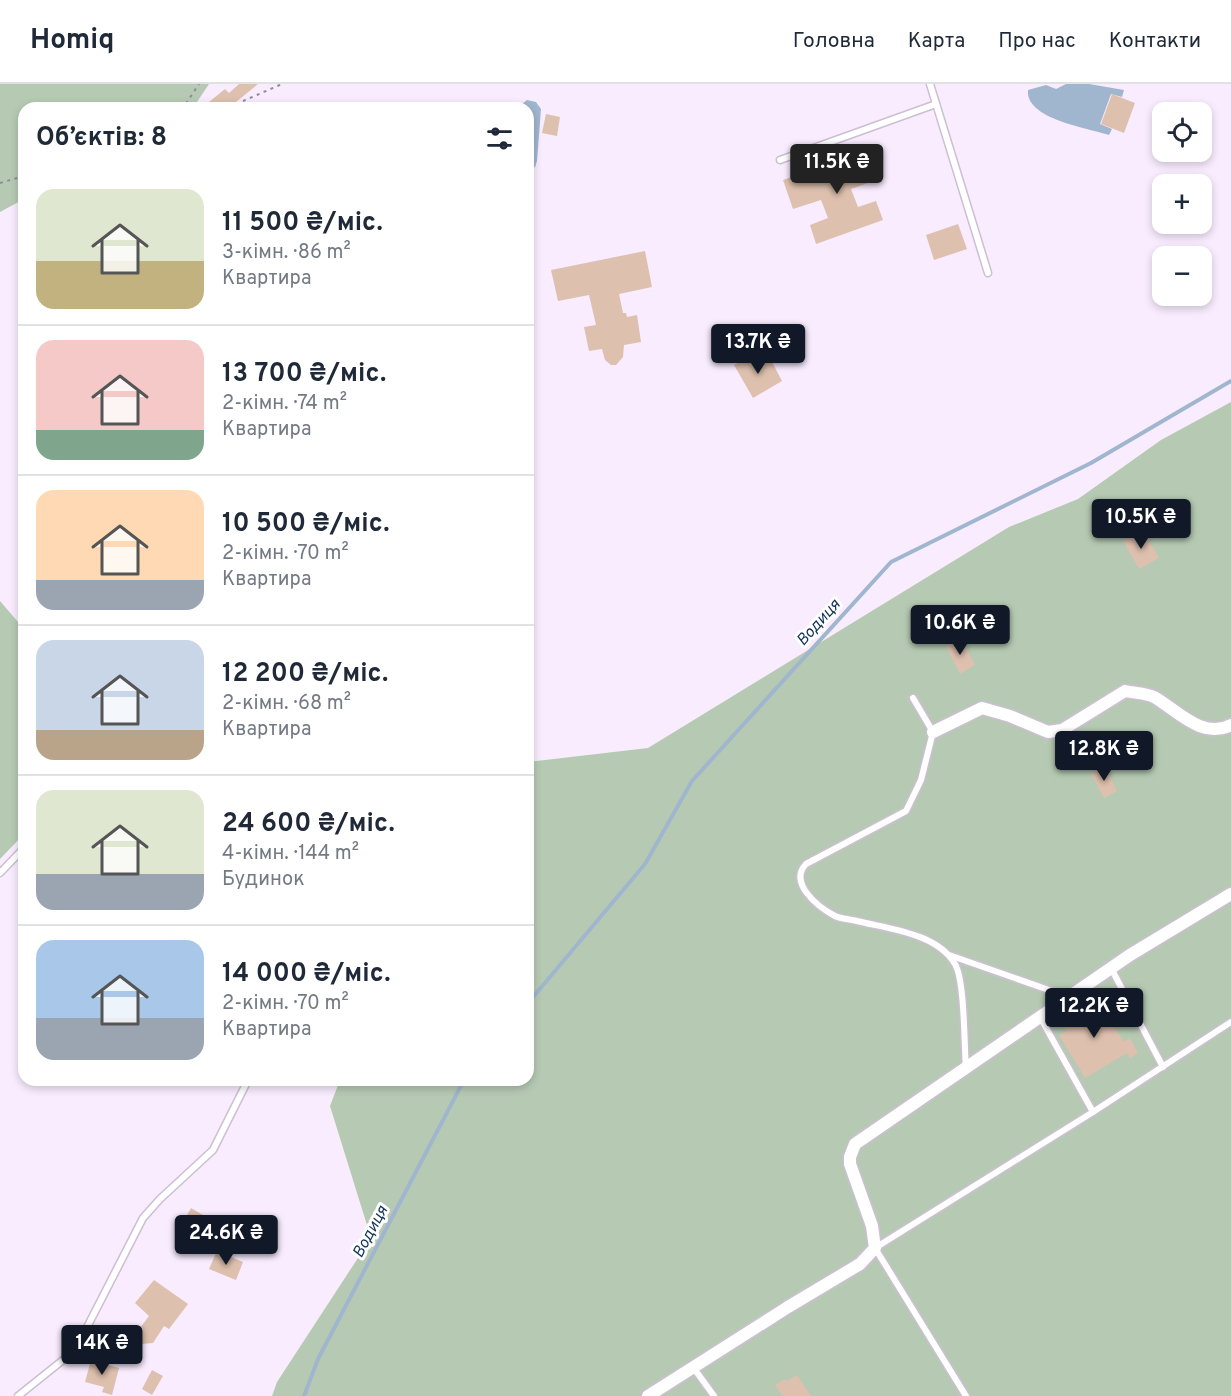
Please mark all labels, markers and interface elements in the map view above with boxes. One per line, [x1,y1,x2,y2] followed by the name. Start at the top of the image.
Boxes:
[30,23,114,59] text: Homiq
[793,28,875,55] text: Головна
[908,28,965,55] text: Карта
[998,28,1076,55] text: Про нас
[1109,28,1201,55] text: Контакти
[1152,102,1212,306] map controls
[1152,102,1212,162] button: locate
[36,122,167,155] text: Об’єктів: 8
[483,122,516,155] icon: filters
[782,144,892,195] pin: 11.5K ₴
[804,150,870,176] text: 11.5K ₴
[1152,174,1212,234] button: +
[222,207,383,240] text: 11 500 ₴/міс.
[84,213,156,285] icon: home
[222,240,351,266] text: 3-кімн. · 86 m²
[1152,246,1212,306] button: −
[222,266,311,292] text: Квартира
[703,324,813,375] pin: 13.7K ₴
[725,330,791,356] text: 13.7K ₴
[222,358,386,391] text: 13 700 ₴/міс.
[84,364,156,436] icon: home
[222,391,347,417] text: 2-кімн. · 74 m²
[222,417,311,443] text: Квартира
[1086,499,1196,550] pin: 10.5K ₴
[1106,505,1176,531] text: 10.5K ₴
[222,508,390,541] text: 10 500 ₴/міс.
[84,514,156,586] icon: home
[222,541,349,567] text: 2-кімн. · 70 m²
[222,567,311,593] text: Квартира
[793,595,846,651] water label: Водиця
[905,605,1015,656] pin: 10.6K ₴
[925,611,995,637] text: 10.6K ₴
[222,658,388,691] text: 12 200 ₴/міс.
[84,664,156,736] icon: home
[222,691,351,717] text: 2-кімн. · 68 m²
[222,717,311,743] text: Квартира
[1049,731,1159,782] pin: 12.8K ₴
[1069,737,1139,763] text: 12.8K ₴
[222,808,395,841] text: 24 600 ₴/міс.
[84,814,156,886] icon: home
[222,841,359,867] text: 4-кімн. · 144 m²
[222,867,305,893] text: Будинок
[222,958,391,991] text: 14 000 ₴/міс.
[84,964,156,1036] icon: home
[1039,988,1149,1039] pin: 12.2K ₴
[222,991,349,1017] text: 2-кімн. · 70 m²
[1059,994,1129,1020] text: 12.2K ₴
[222,1017,311,1043] text: Квартира
[349,1202,393,1261] water label: Водиця
[171,1215,281,1266] pin: 24.6K ₴
[189,1221,263,1247] text: 24.6K ₴
[60,1325,144,1376] pin: 14K ₴
[75,1331,129,1357] text: 14K ₴

